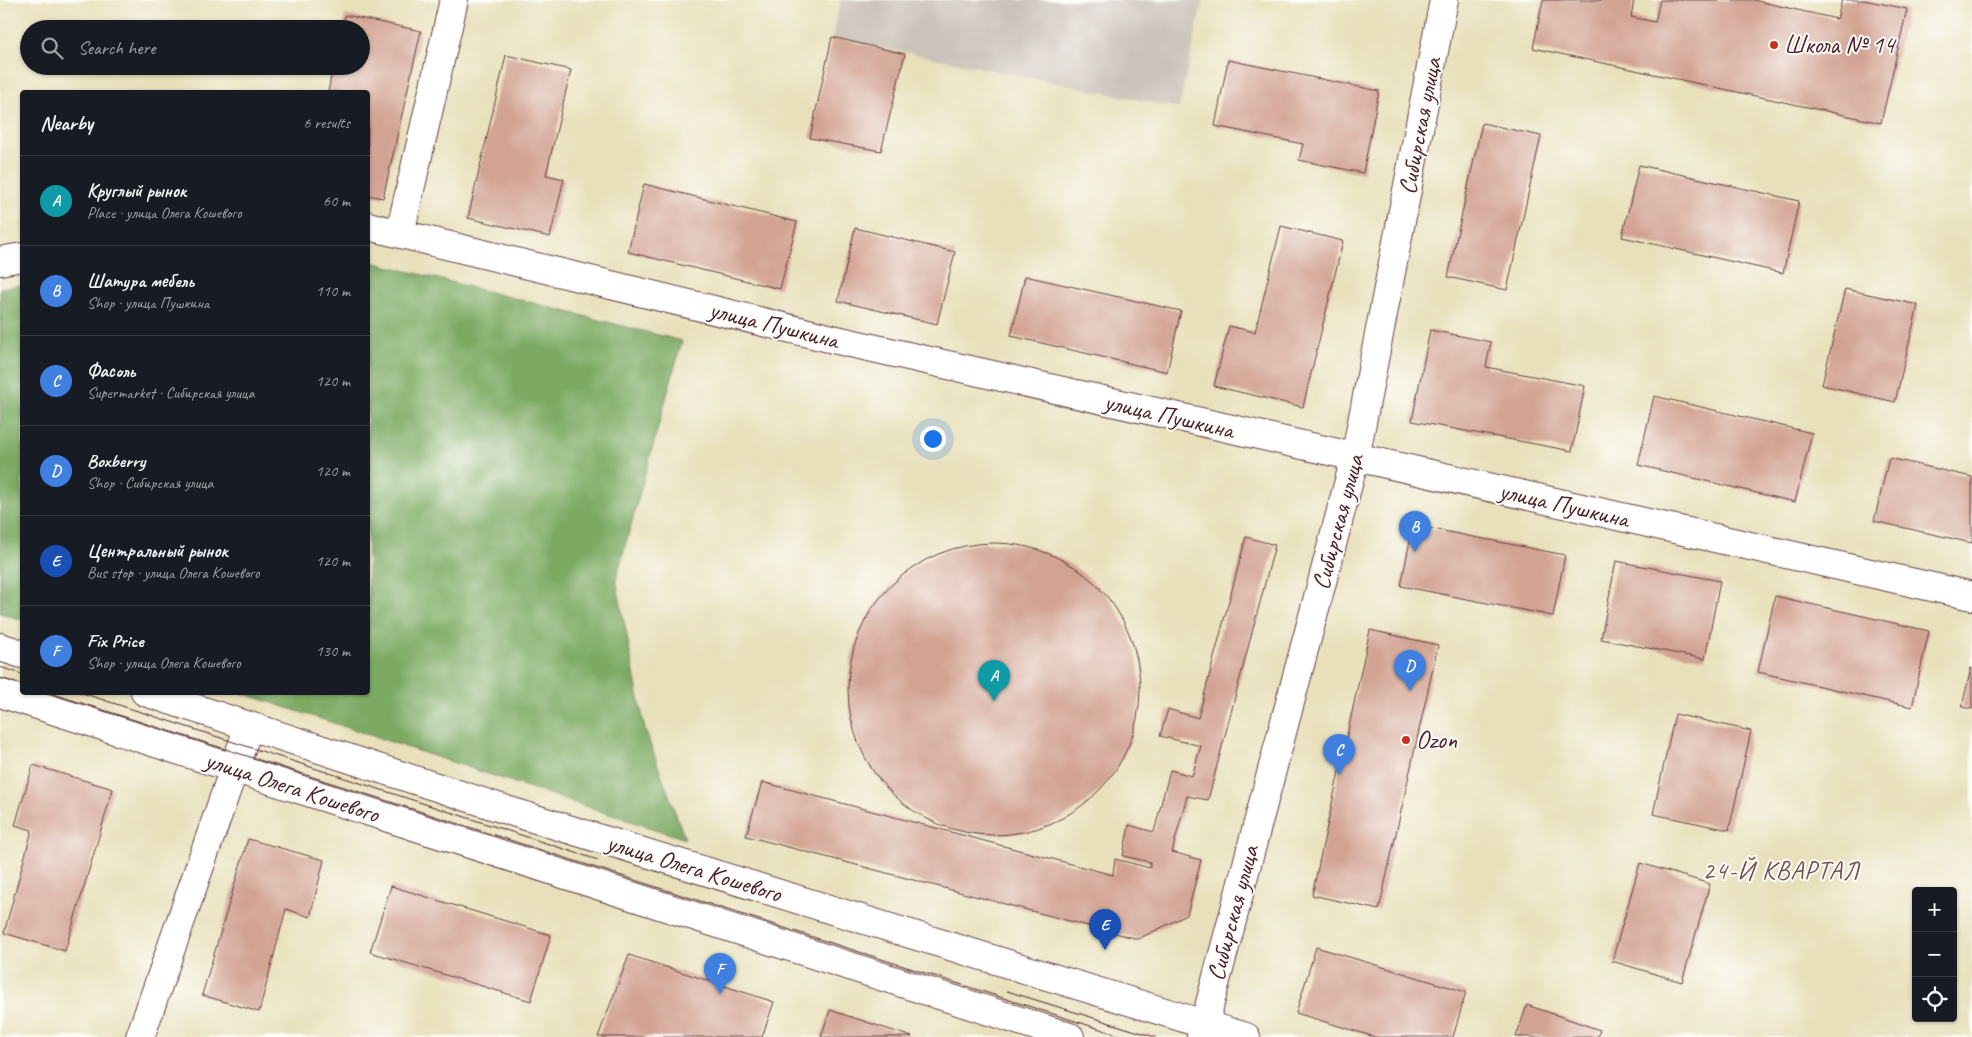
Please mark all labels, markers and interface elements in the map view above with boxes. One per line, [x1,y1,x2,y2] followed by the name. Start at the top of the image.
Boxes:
[20,20,370,75] search box
[1784,29,1897,61] place label: Школа № 14
[38,34,66,62] icon: search
[78,36,155,60] text: Search here
[1768,39,1780,51] marker: Школа № 14
[1391,53,1449,197] street label: Сибирская улица
[40,110,93,136] text: Nearby
[303,113,350,133] text: 6 results
[87,179,186,203] text: Круглый рынок
[52,191,60,211] text: A
[323,191,350,211] text: 60 m
[87,203,242,223] text: Place · улица Олега Кошевого
[87,269,194,293] text: Шатура мебель
[52,281,60,301] text: B
[316,281,350,301] text: 110 m
[87,293,209,313] text: Shop · улица Пушкина
[704,293,845,357] street label: улица Пушкина
[87,359,135,383] text: Фасоль
[52,371,60,391] text: C
[316,371,350,391] text: 120 m
[87,383,254,403] text: Supermarket · Сибирская улица
[1099,385,1240,447] street label: улица Пушкина
[920,426,946,452] your location
[87,449,145,473] text: Boxberry
[1305,449,1372,593] street label: Сибирская улица
[51,461,61,481] text: D
[316,461,350,481] text: 120 m
[87,473,214,493] text: Shop · Сибирская улица
[1494,474,1635,536] street label: улица Пушкина
[1399,511,1431,552] pin: B
[87,539,228,563] text: Центральный рынок
[52,551,60,571] text: E
[316,551,350,571] text: 120 m
[87,563,259,583] text: Bus stop · улица Олега Кошевого
[87,629,144,653] text: Fix Price
[52,641,60,661] text: F
[316,641,350,661] text: 130 m
[1394,650,1426,691] pin: D
[87,653,241,673] text: Shop · улица Олега Кошевого
[978,660,1010,701] pin: A
[1416,724,1458,756] place label: Ozon
[1323,734,1355,775] pin: C
[1400,734,1412,746] marker: Ozon
[199,743,384,831] street label: улица Олега Кошевого
[601,826,786,910] street label: улица Олега Кошевого
[1200,840,1267,984] street label: Сибирская улица
[1702,854,1861,887] district label: 24-Й КВАРТАЛ
[1912,887,1957,1022] map controls
[1912,887,1957,932] button: +
[1089,909,1121,950] pin: E
[1912,932,1957,977] button: −
[704,953,736,994] pin: F
[1912,977,1957,1022] button: locate

